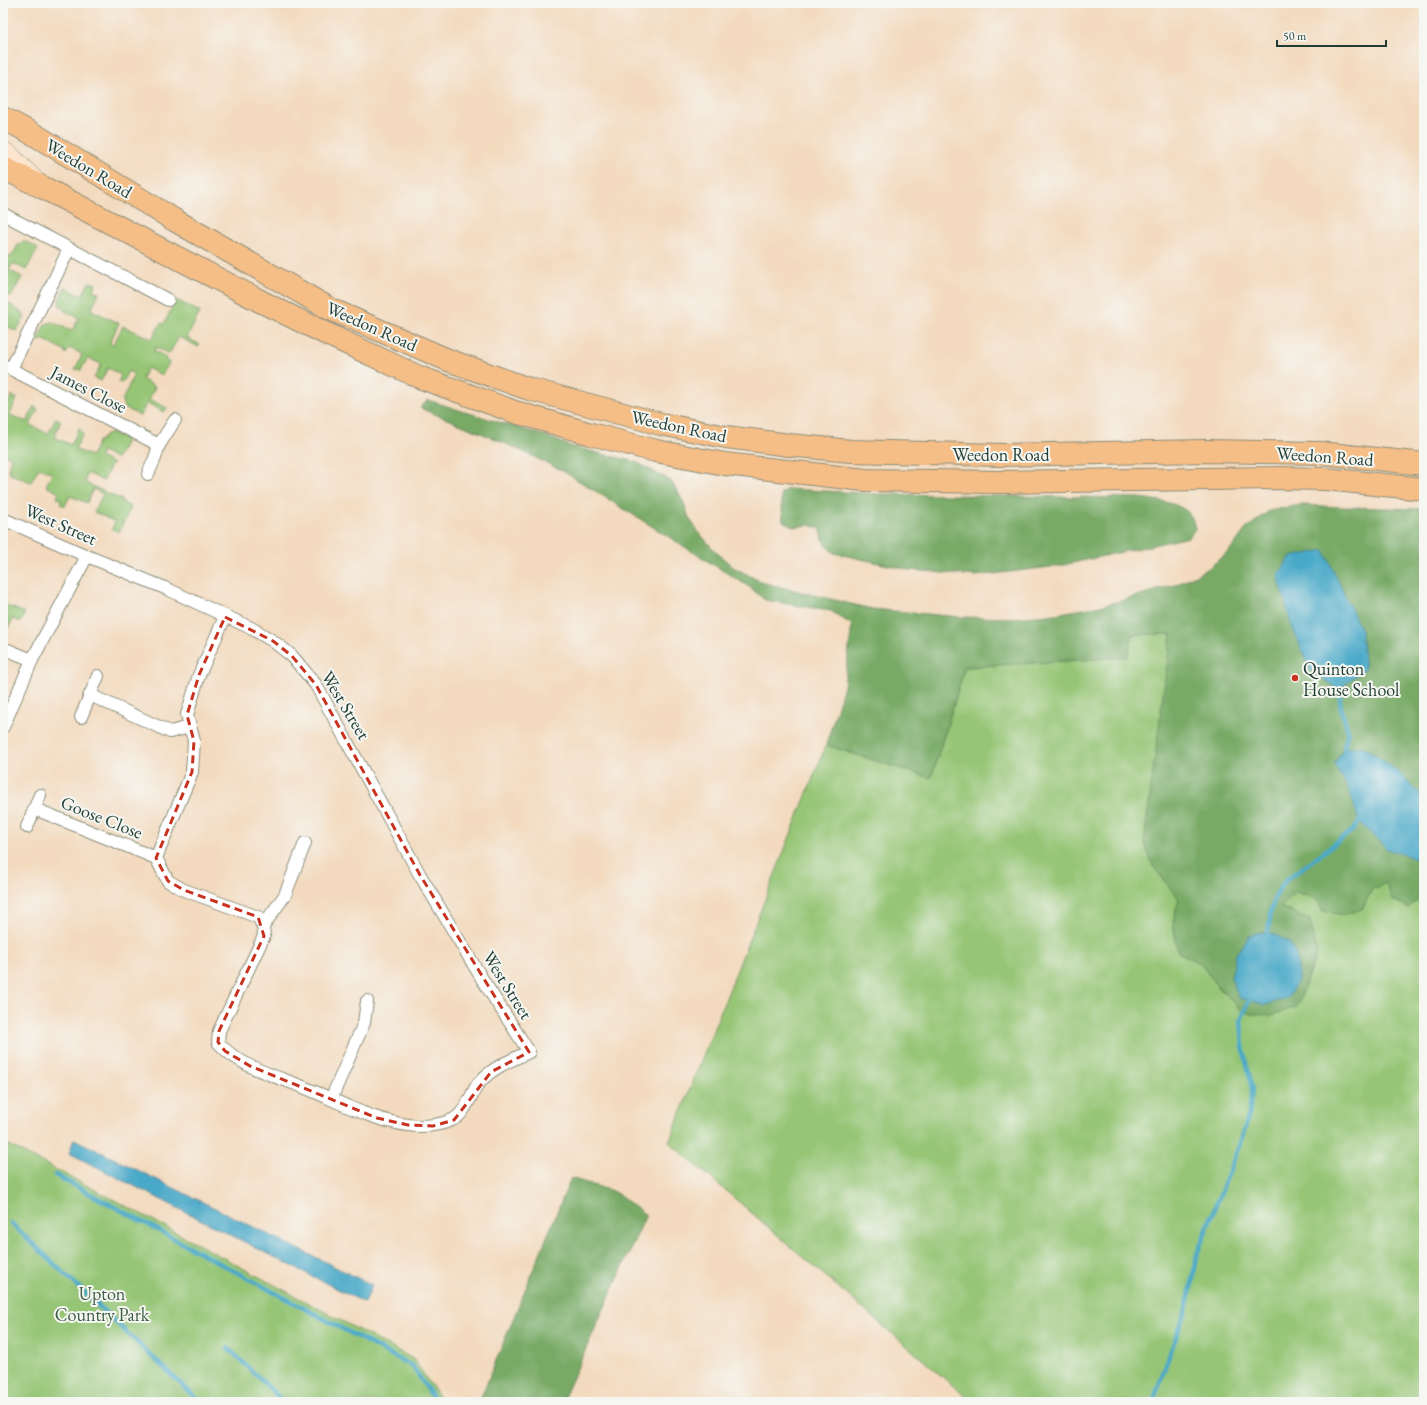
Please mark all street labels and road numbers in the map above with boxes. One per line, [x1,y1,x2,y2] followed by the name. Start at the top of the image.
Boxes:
[41,133,137,203] street label: Weedon Road
[323,296,422,357] street label: Weedon Road
[45,359,131,418] street label: James Close
[629,405,730,448] street label: Weedon Road
[1276,441,1375,471] street label: Weedon Road
[952,443,1050,466] street label: Weedon Road
[21,498,101,550] street label: West Street
[316,666,376,744] street label: West Street
[58,790,146,844] street label: Goose Close
[478,947,538,1024] street label: West Street

